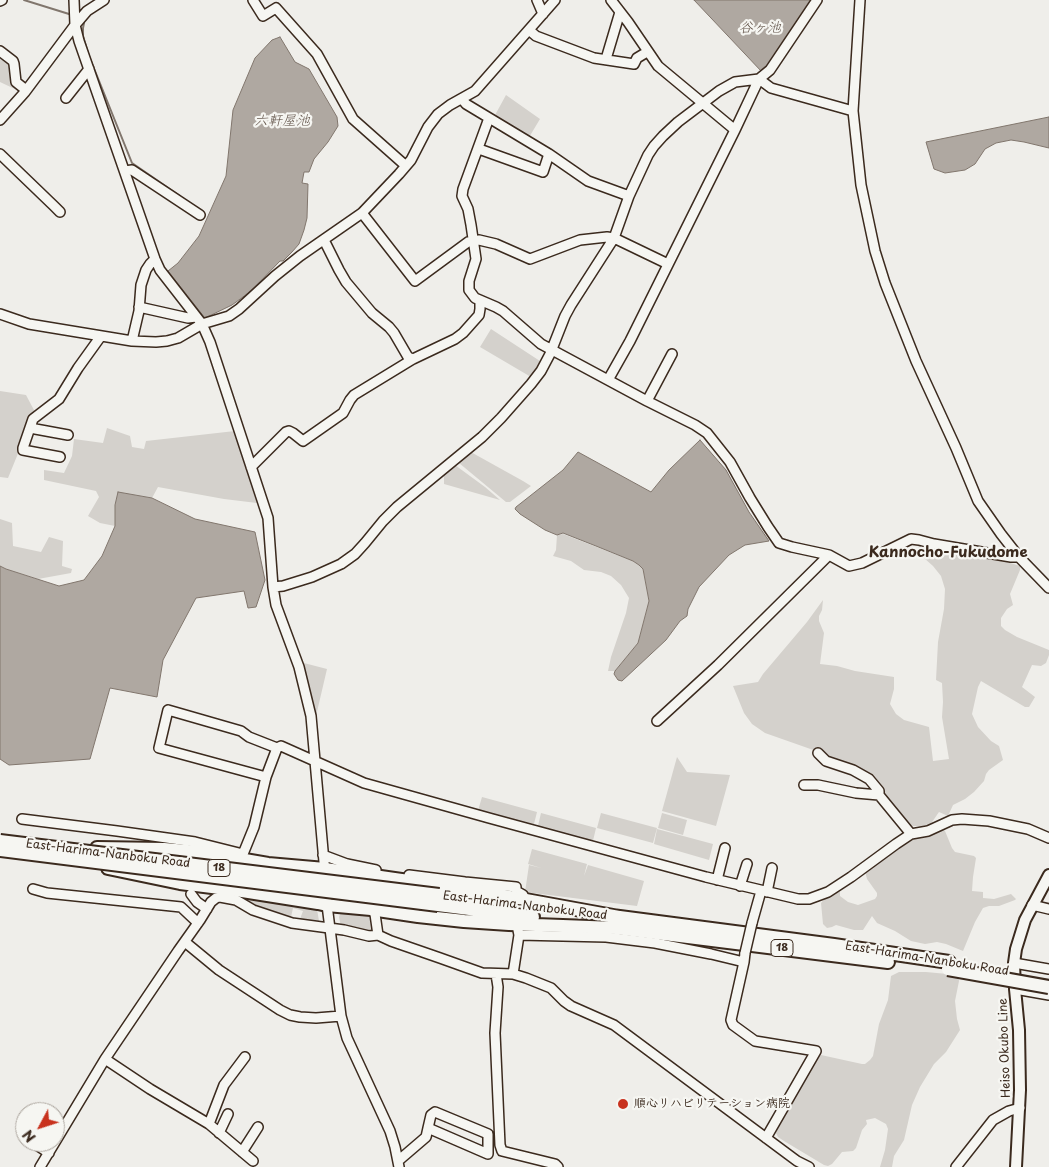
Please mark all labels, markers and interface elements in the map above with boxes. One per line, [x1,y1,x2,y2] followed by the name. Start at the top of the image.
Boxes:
[739,20,781,36] water label: 谷ヶ池
[254,113,310,129] water label: 六軒屋池
[868,544,1028,562] district label: Kannocho-Fukudome
[25,837,191,871] street label: East-Harima-Nanboku Road
[208,860,230,876] road number: 18
[442,889,608,923] street label: East-Harima-Nanboku Road
[844,939,1010,979] street label: East-Harima-Nanboku Road
[771,940,793,956] road number: 18
[996,998,1014,1098] street label: Heiso Okubo Line
[616,1097,630,1111] marker: 順心リハビリテーション病院
[634,1097,790,1111] place label: 順心リハビリテーション病院
[15,1102,65,1152] north arrow
[17,1125,41,1147] text: N

